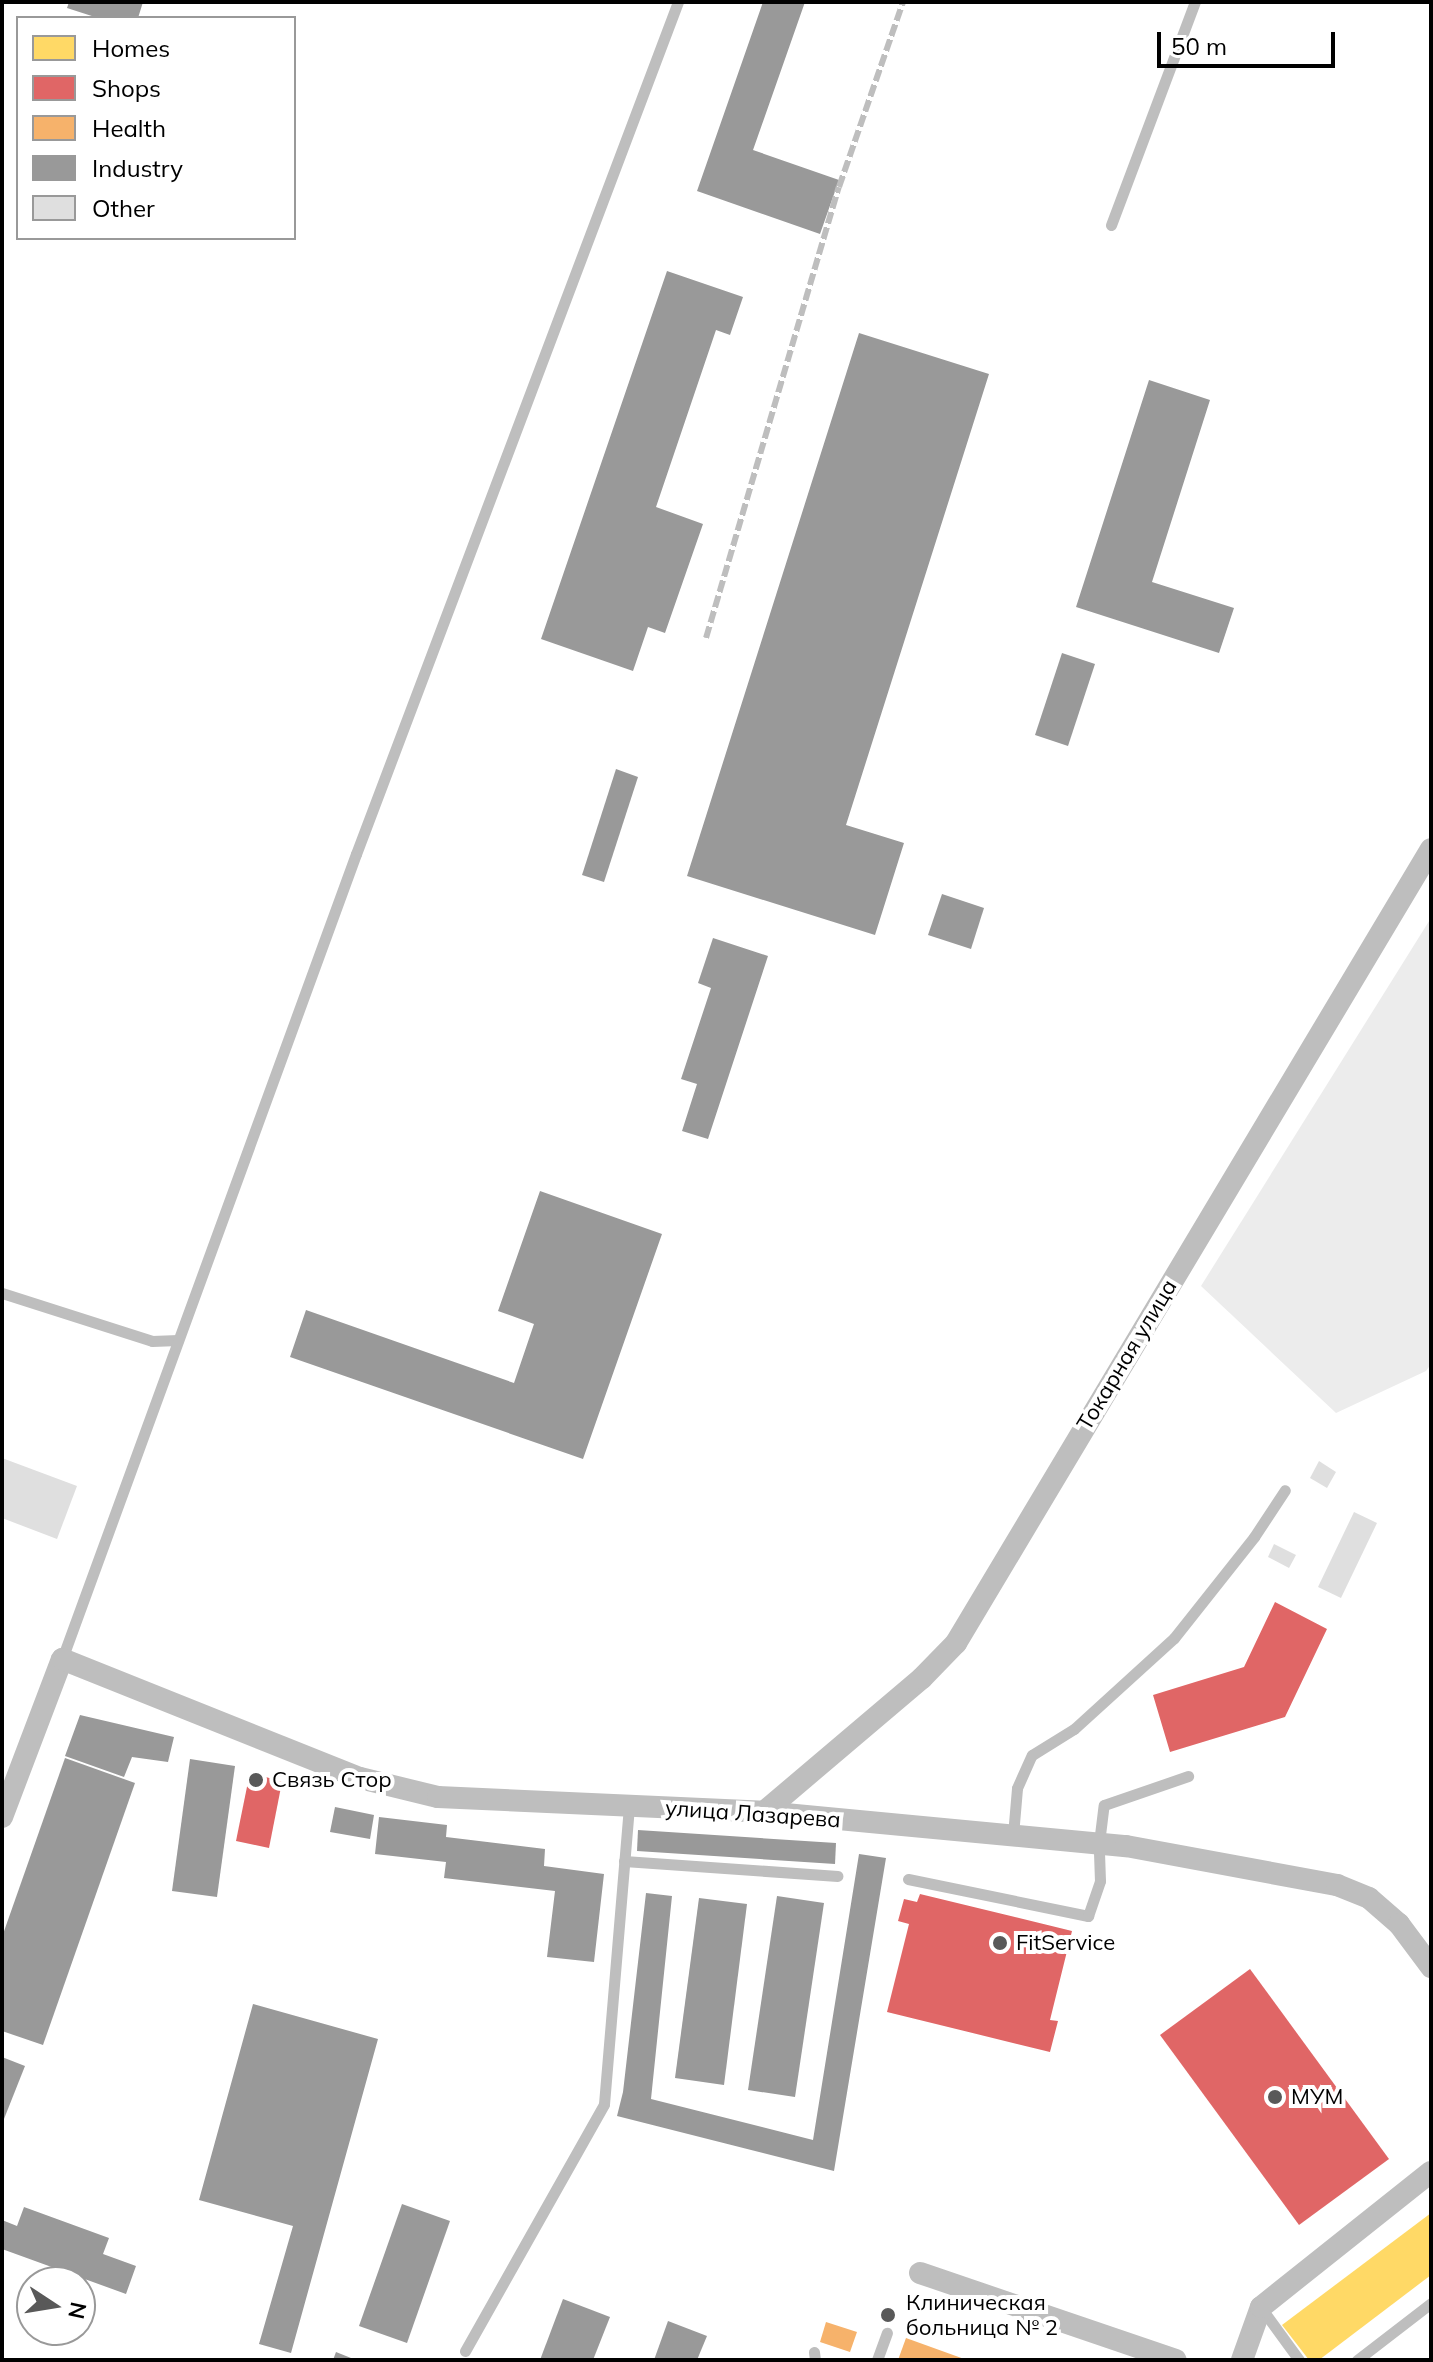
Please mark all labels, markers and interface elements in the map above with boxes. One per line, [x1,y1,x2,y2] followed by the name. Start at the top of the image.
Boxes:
[16,16,296,240] legend
[1161,16,1339,66] scale bar
[1171,31,1227,61] text: 50 m
[92,33,170,63] text: Homes
[92,73,161,103] text: Shops
[92,113,166,143] text: Health
[92,153,183,183] text: Industry
[92,193,155,223] text: Other
[1072,1275,1182,1435] street label: Токарная улица
[272,1767,392,1793] place label: Связь Стор
[247,1771,265,1789] marker: Связь Стор
[664,1795,842,1833] street label: улица Лазарева
[1016,1930,1115,1956] place label: FitService
[991,1934,1009,1952] marker: FitService
[1291,2084,1343,2110] place label: МУМ
[1266,2088,1284,2106] marker: МУМ
[16,2266,96,2346] north arrow
[906,2289,1058,2340] place label: Клиническая больница № 2
[62,2300,93,2322] text: N
[877,2304,899,2326] marker: Клиническая больница № 2

